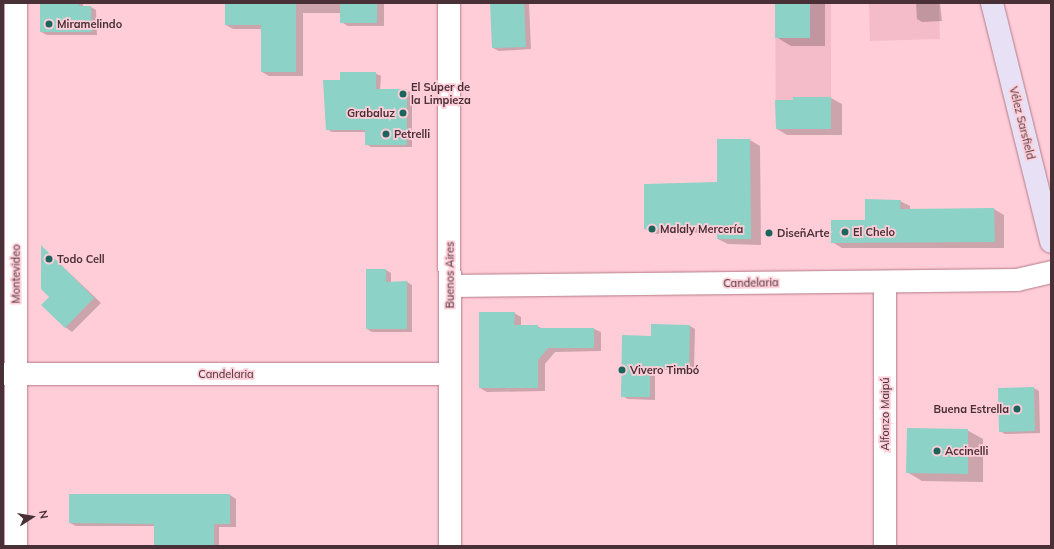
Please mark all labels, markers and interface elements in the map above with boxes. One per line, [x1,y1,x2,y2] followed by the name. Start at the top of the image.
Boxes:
[57,17,122,31] place label: Miramelindo
[44,19,54,29] marker: Miramelindo
[411,81,471,107] place label: El Súper de la Limpieza
[1007,85,1037,161] street label: Vélez Sarsfield
[398,89,408,99] marker: El Súper de la Limpieza
[347,106,395,120] place label: Grabaluz
[398,108,408,118] marker: Grabaluz
[394,127,430,141] place label: Petrelli
[381,129,391,139] marker: Petrelli
[660,222,743,236] place label: Malaly Mercería
[647,224,657,234] marker: Malaly Mercería
[853,225,895,239] place label: El Chelo
[777,226,829,240] place label: DiseñArte
[840,227,850,237] marker: El Chelo
[764,228,774,238] marker: DiseñArte
[443,242,457,308] street label: Buenos Aires
[9,244,23,304] street label: Montevideo
[57,252,105,266] place label: Todo Cell
[44,254,54,264] marker: Todo Cell
[723,276,779,290] street label: Candelaria
[630,363,699,377] place label: Vivero Timbó
[617,365,627,375] marker: Vivero Timbó
[198,367,254,381] street label: Candelaria
[878,377,892,451] street label: Alfonzo Maipú
[933,402,1009,416] place label: Buena Estrella
[1012,404,1022,414] marker: Buena Estrella
[945,444,988,458] place label: Accinelli
[932,446,942,456] marker: Accinelli
[12,497,52,537] north arrow
[36,509,51,520] text: N

